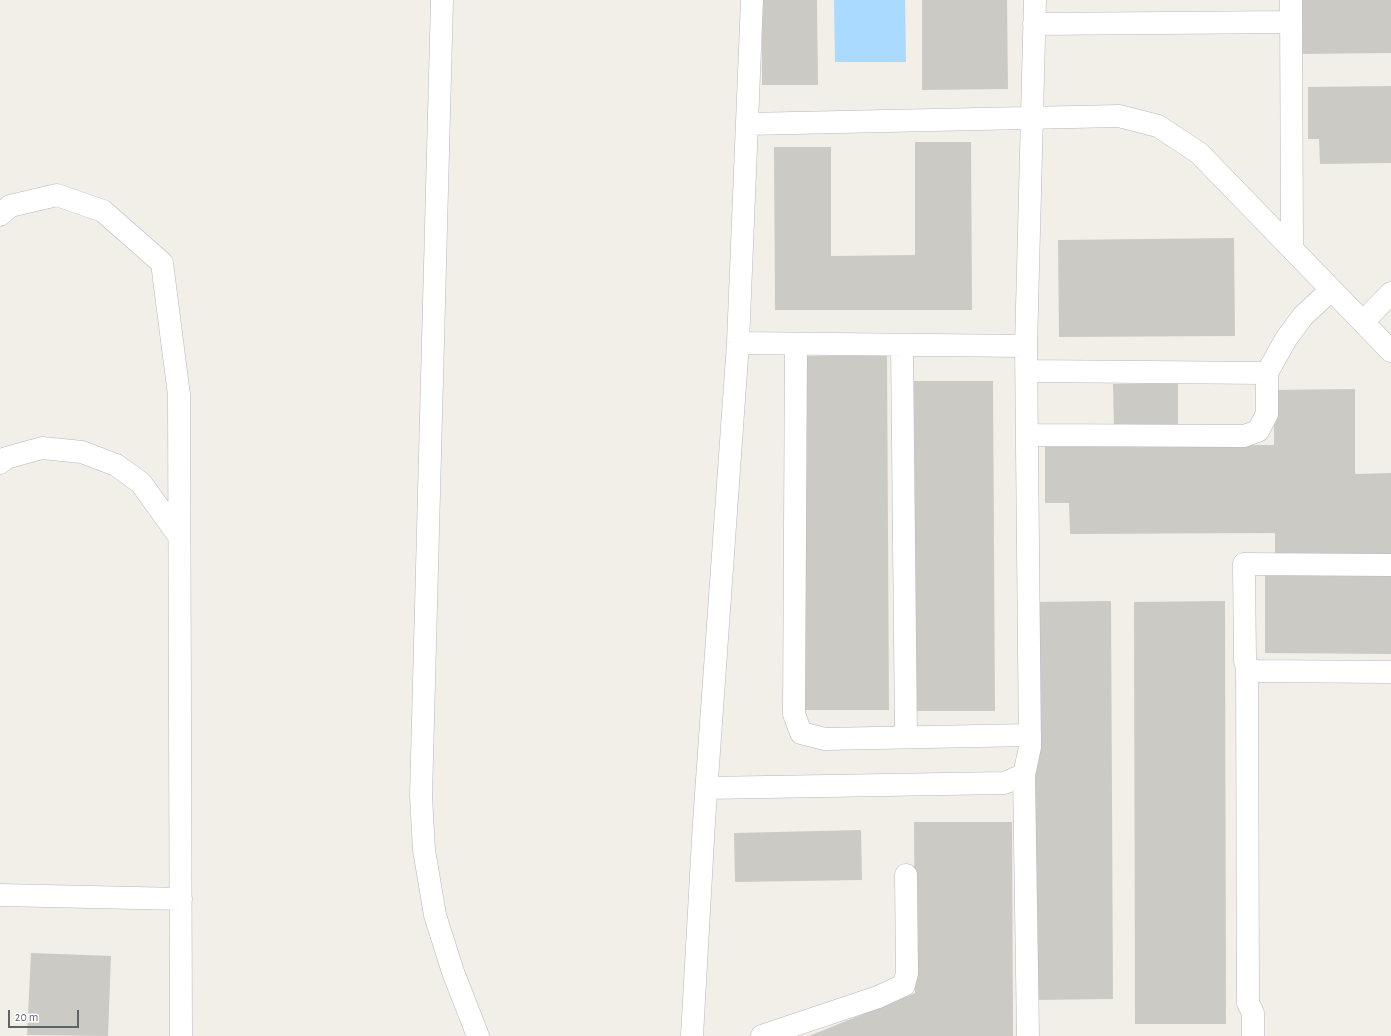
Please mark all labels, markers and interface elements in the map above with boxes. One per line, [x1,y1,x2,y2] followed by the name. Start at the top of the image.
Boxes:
[10,1002,81,1028] scale bar
[15,1011,38,1023] text: 20 m

